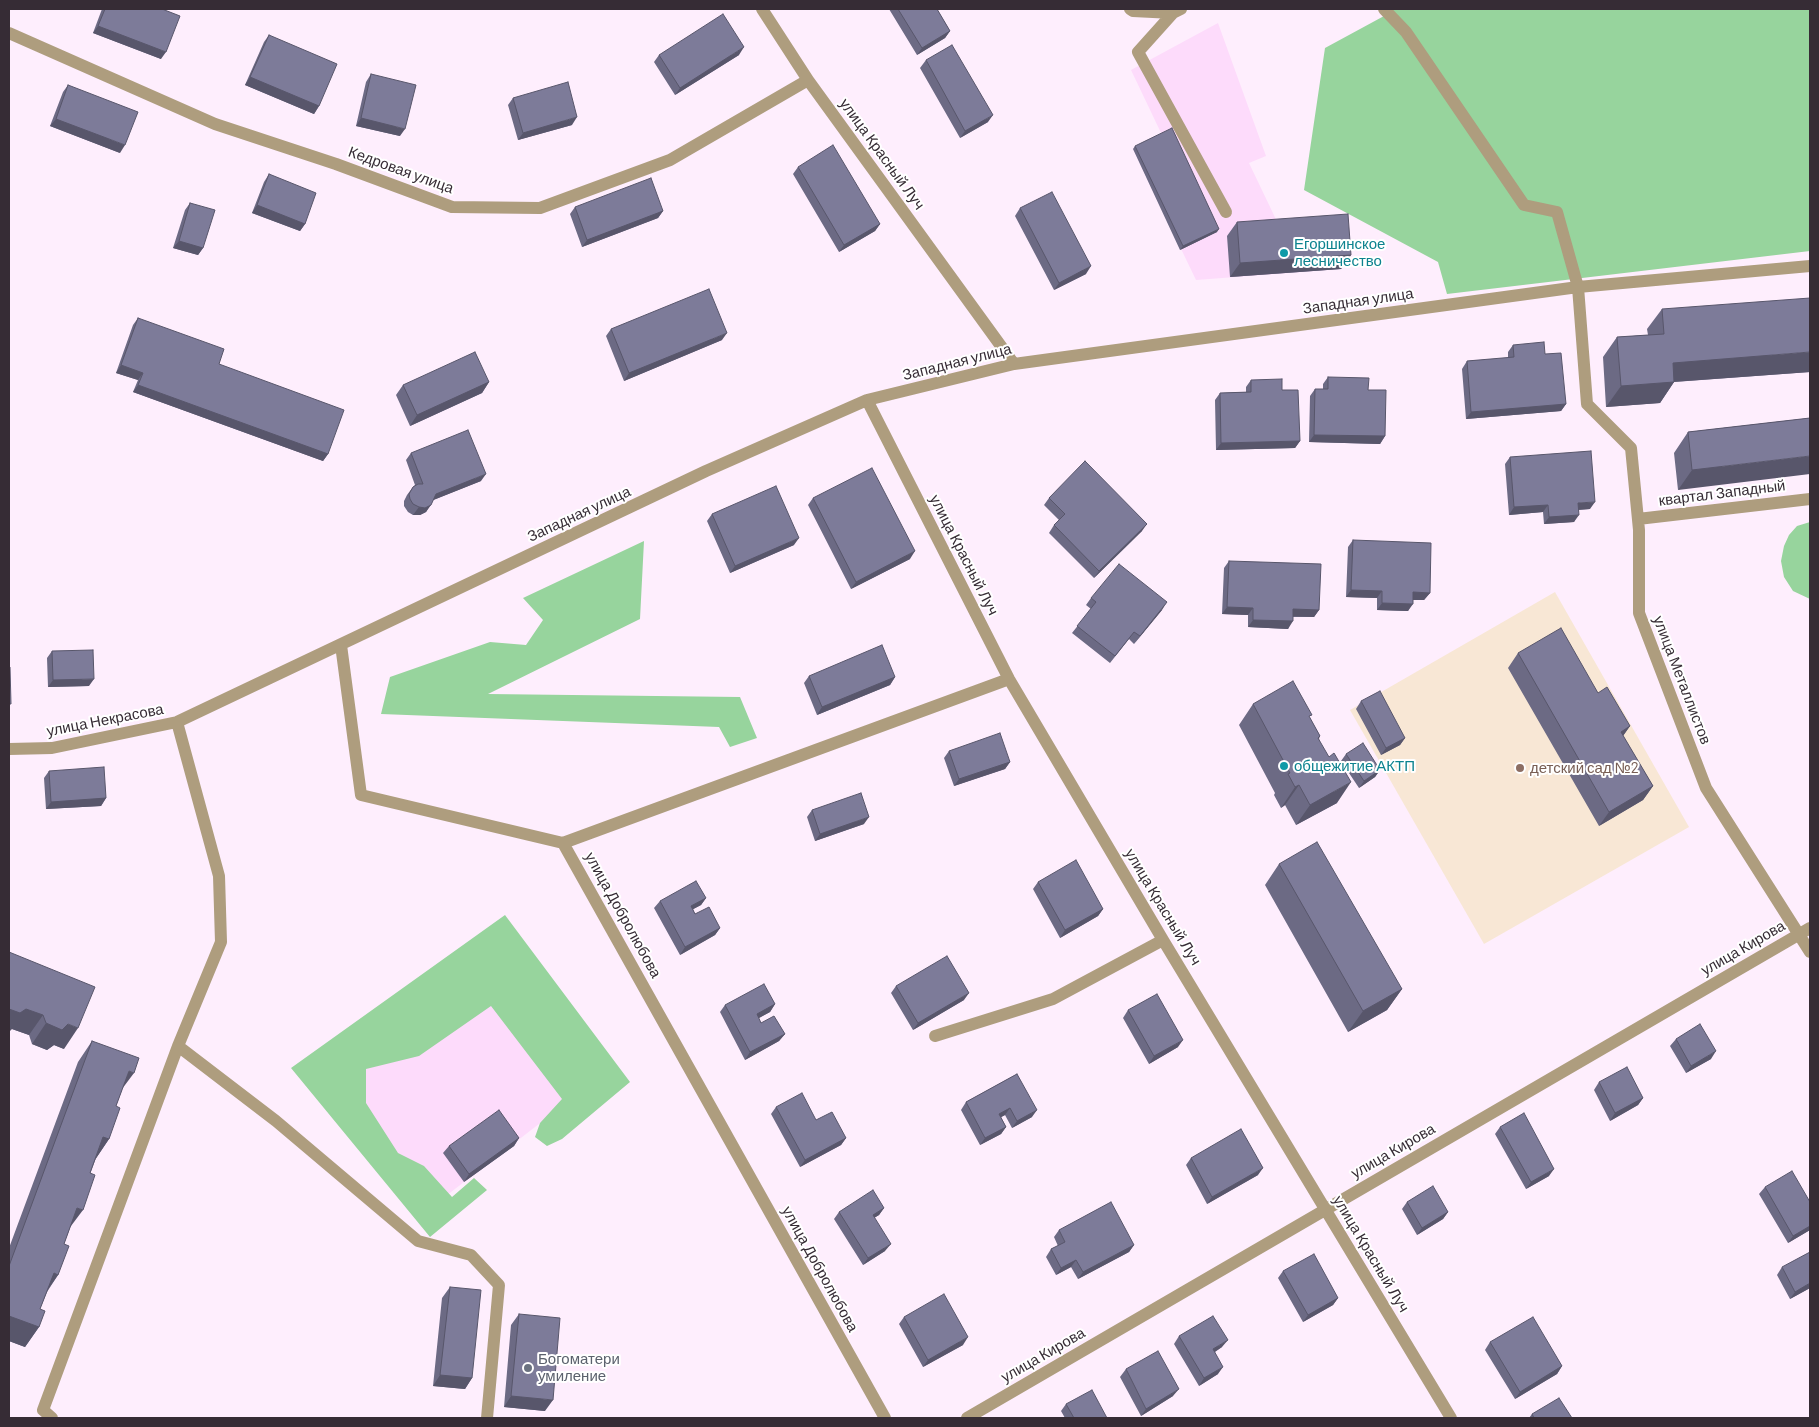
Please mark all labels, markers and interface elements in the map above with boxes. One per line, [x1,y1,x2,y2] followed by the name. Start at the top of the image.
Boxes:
[836,95,928,213] street label: улица Красный Луч
[346,143,456,197] street label: Кедровая улица
[1294,235,1385,270] place label: Егоршинское лесничество
[1278,247,1290,259] marker: Егоршинское лесничество
[1301,284,1415,318] street label: Западная улица
[901,340,1013,384] street label: Западная улица
[1658,476,1786,510] street label: квартал Западный
[525,482,633,546] street label: Западная улица
[926,492,1002,618] street label: улица Красный Луч
[1649,613,1715,747] street label: улица Металлистов
[45,700,165,740] street label: улица Некрасова
[1294,757,1415,775] place label: общежитие АКТП
[1530,759,1639,777] place label: детский сад №2
[1278,760,1290,772] marker: общежитие АКТП
[1514,762,1526,774] marker: детский сад №2
[1121,845,1205,969] street label: улица Красный Луч
[581,849,665,981] street label: улица Добролюбова
[1698,917,1788,979] street label: улица Кирова
[1348,1120,1438,1182] street label: улица Кирова
[1329,1192,1413,1316] street label: улица Красный Луч
[778,1203,862,1335] street label: улица Добролюбова
[998,1324,1088,1386] street label: улица Кирова
[538,1350,620,1385] place label: Богоматери умиление
[522,1362,534,1374] marker: Богоматери умиление

